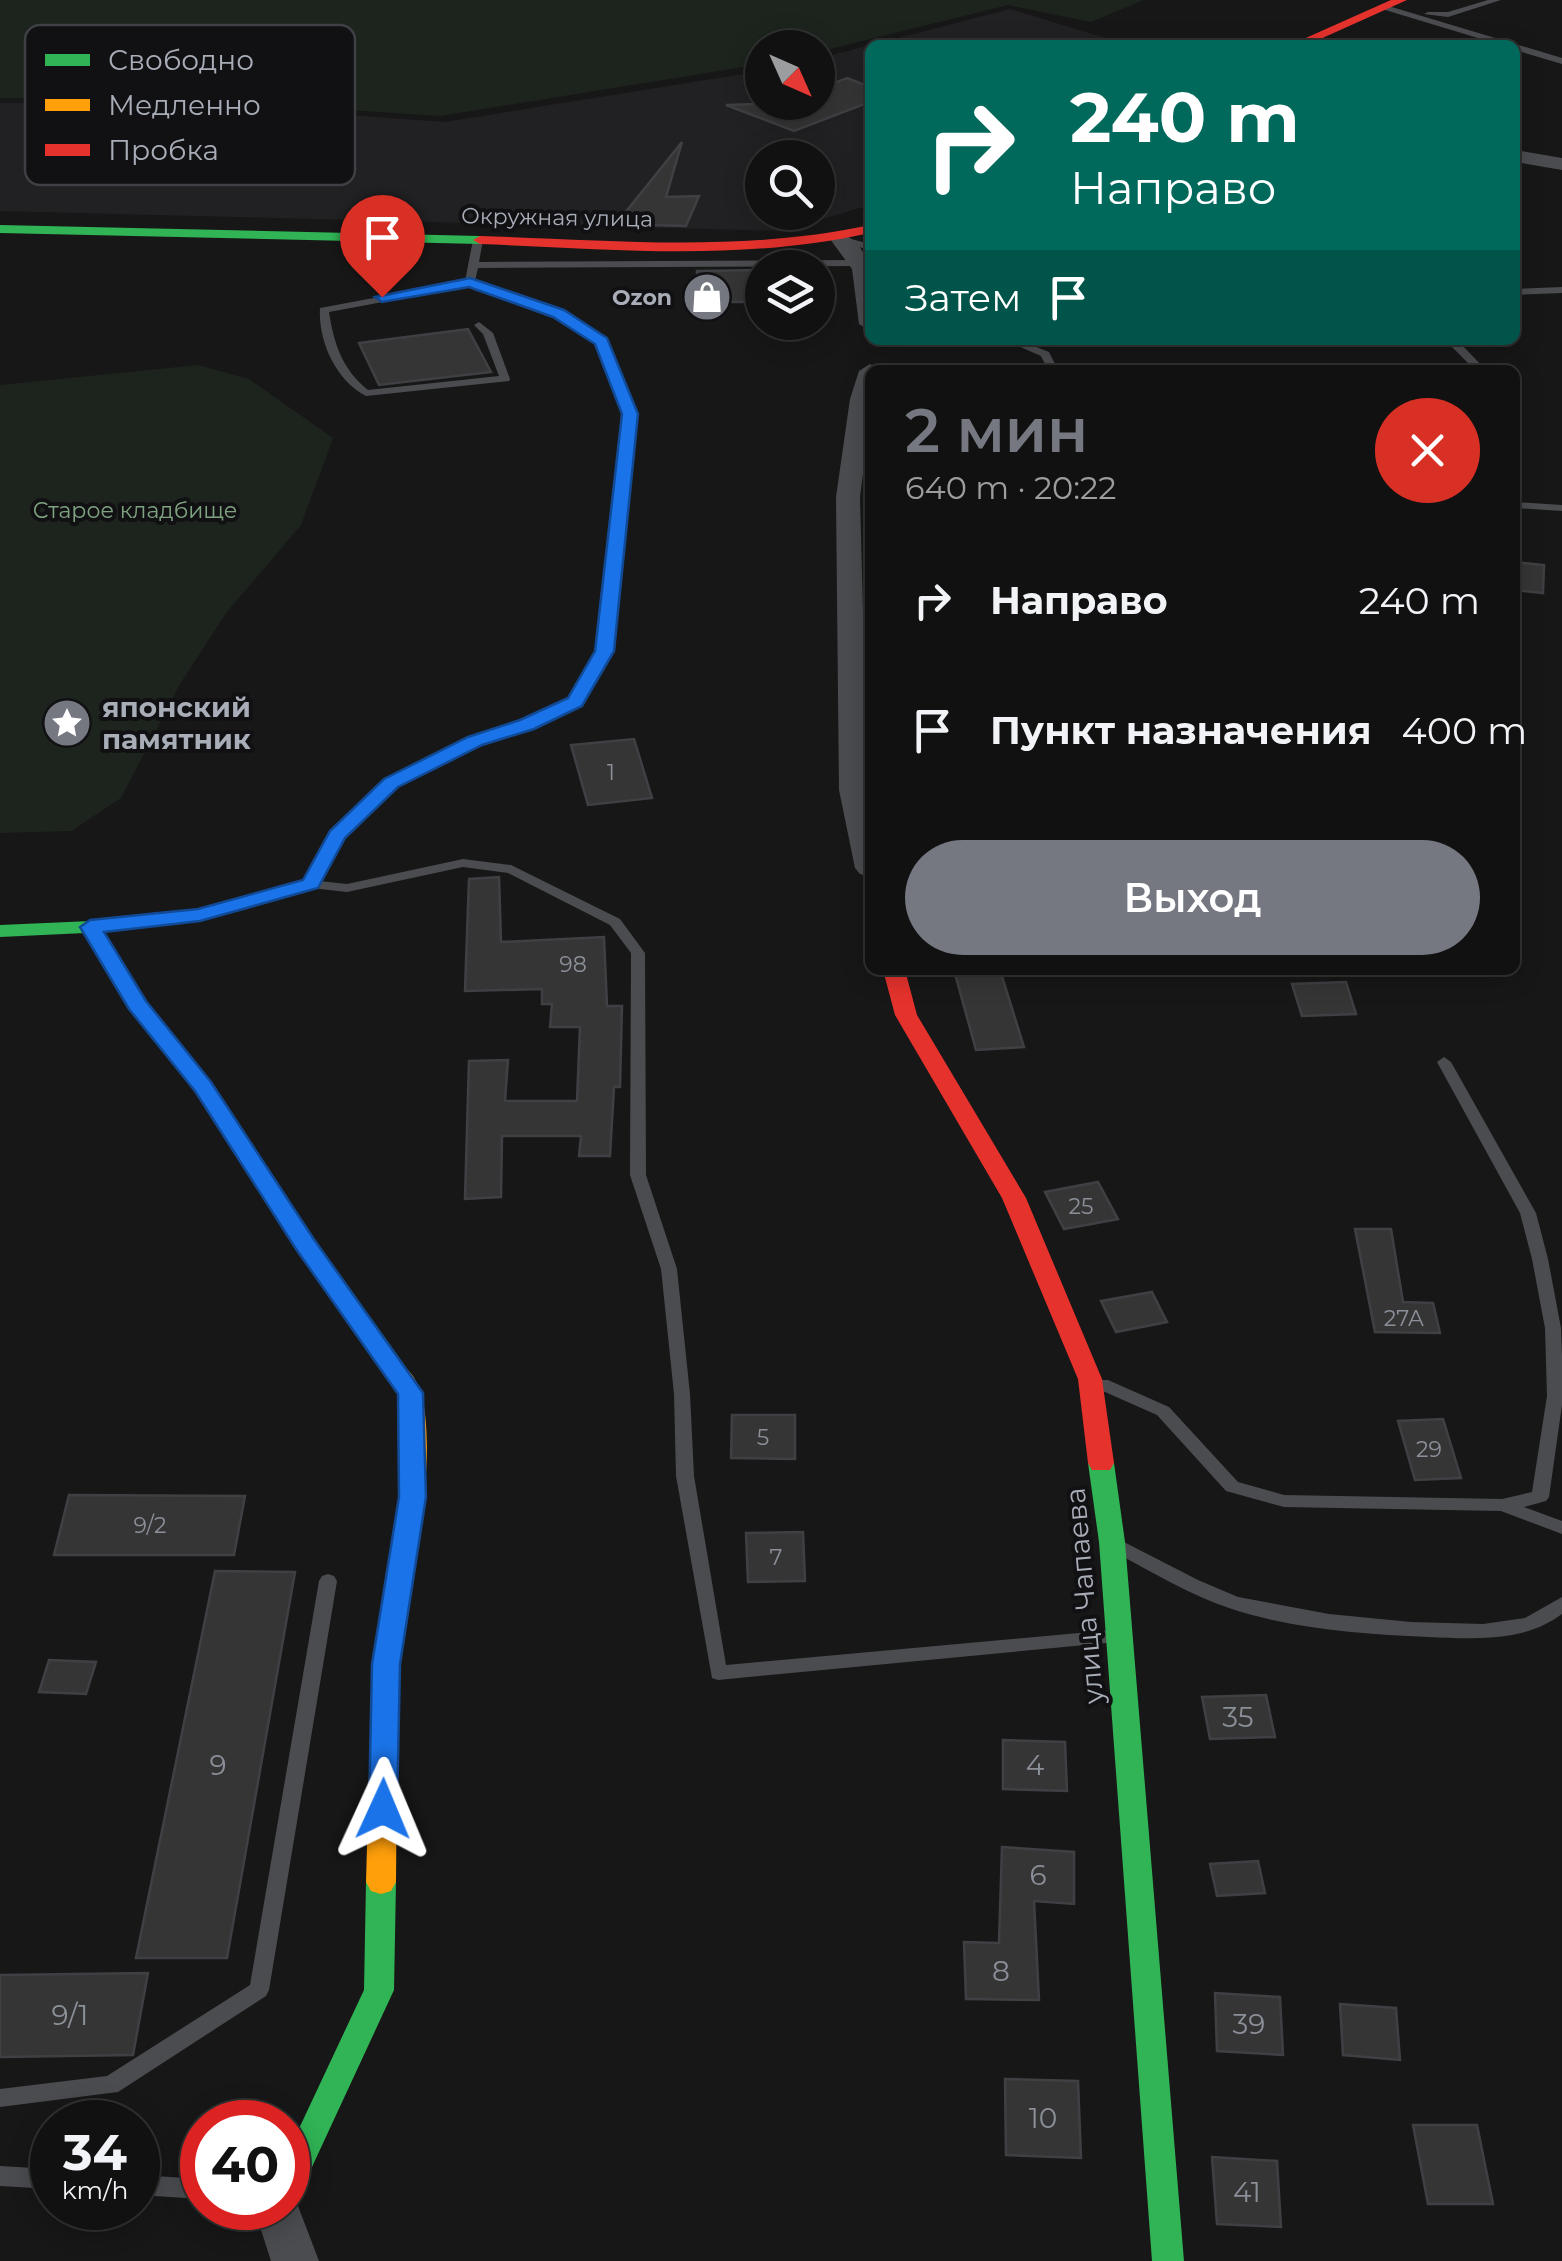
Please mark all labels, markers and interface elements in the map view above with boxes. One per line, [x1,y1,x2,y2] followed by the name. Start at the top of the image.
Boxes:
[25,25,355,185] legend
[745,30,835,120] north arrow
[745,30,835,340] map controls
[108,43,254,77] text: Свободно
[1070,74,1300,160] text: 240 m
[905,80,1035,210] icon: right
[108,88,261,122] text: Медленно
[108,133,219,167] text: Пробка
[745,140,835,230] button: search
[1070,160,1276,215] text: Направо
[340,195,425,298] pin
[461,202,653,233] street label: Окружная улица
[355,210,410,265] icon: arrive
[745,250,835,340] button: layers
[1041,270,1096,325] icon: arrive
[681,271,733,323] shop icon: Ozon
[905,274,1021,321] text: Затем
[612,284,672,311] place label: Ozon
[905,394,1088,467] text: 2 мин
[1375,398,1480,503] button: close
[905,468,1116,507] text: 640 m · 20:22
[33,497,237,524] park label: Старое кладбище
[905,573,960,628] icon: right
[990,577,1168,624] text: Направо
[1359,577,1480,624] text: 240 m
[102,690,251,756] place label: японский памятник
[41,697,93,749] place icon: японский памятник
[905,703,960,758] icon: arrive
[990,707,1372,754] text: Пункт назначения
[1402,707,1527,754] text: 400 m
[607,759,615,786] house number: 1
[905,840,1480,955] button: Выход
[559,951,587,978] house number: 98
[1069,1193,1093,1220] house number: 25
[1384,1305,1425,1332] house number: 27А
[757,1424,769,1451] house number: 5
[1416,1436,1442,1463] house number: 29
[1058,1486,1110,1707] street label: улица Чапаева
[134,1512,166,1539] house number: 9/2
[770,1544,783,1571] house number: 7
[1222,1700,1254,1734] house number: 35
[209,1748,227,1782] house number: 9
[1026,1748,1045,1782] house number: 4
[331,1757,435,1861] position arrow
[1029,1858,1047,1892] house number: 6
[992,1954,1010,1988] house number: 8
[52,1998,88,2032] house number: 9/1
[1233,2007,1265,2041] house number: 39
[180,2100,310,2230] speed limit sign: 40
[1029,2101,1057,2135] house number: 10
[63,2122,127,2183] text: 34
[62,2175,128,2205] text: km/h
[1233,2175,1261,2209] house number: 41

